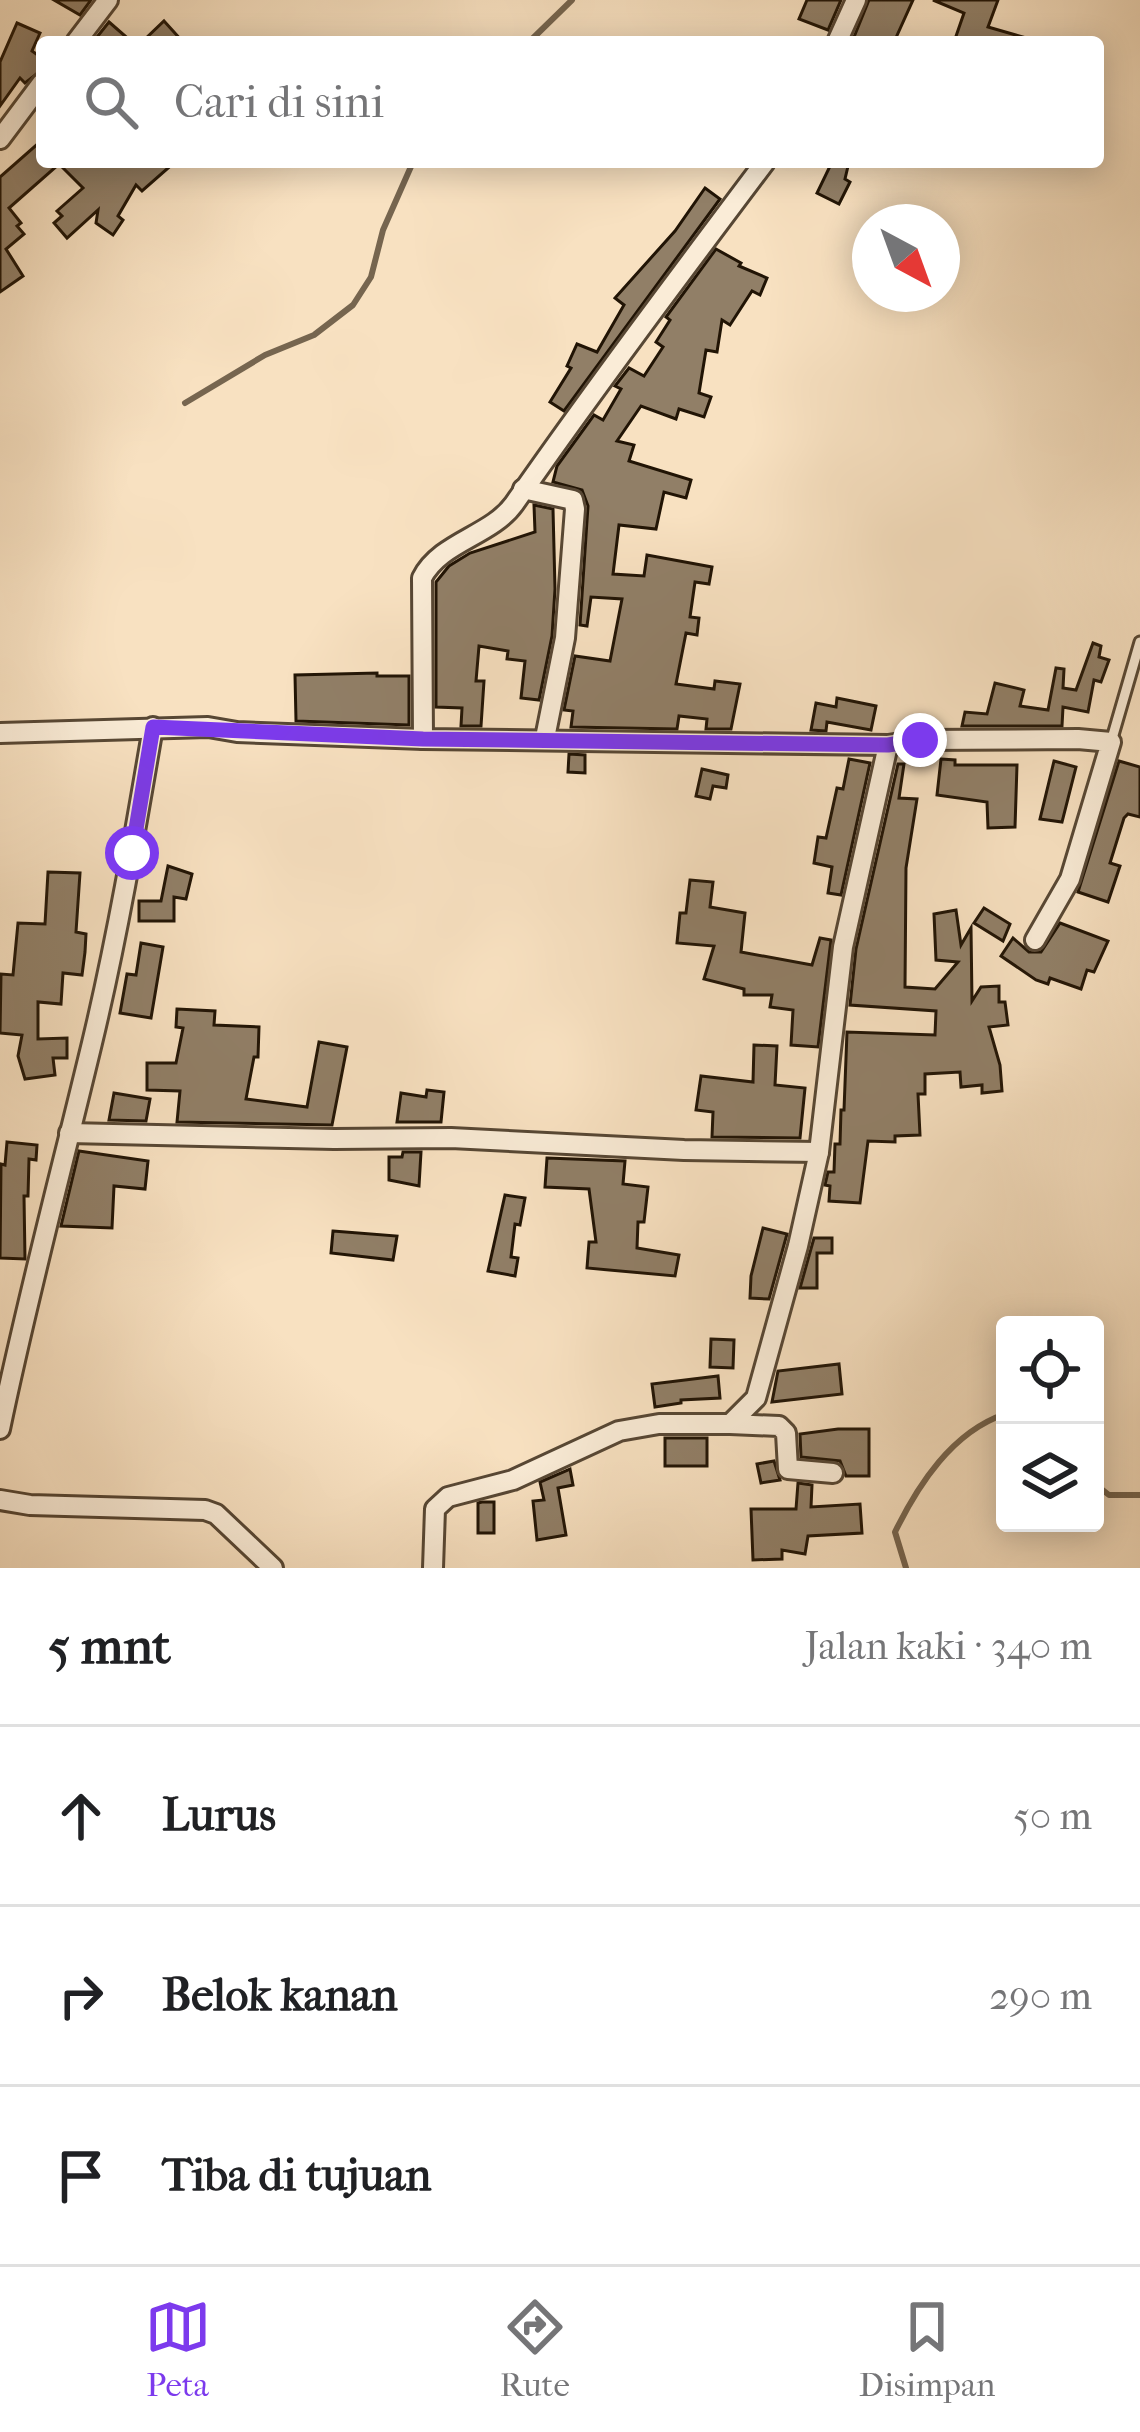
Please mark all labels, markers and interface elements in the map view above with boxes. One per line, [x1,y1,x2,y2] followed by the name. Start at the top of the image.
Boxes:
[36,36,1104,168] search box
[78,69,144,135] icon: search
[174,76,384,129] text: Cari di sini
[852,204,960,312] north arrow
[893,713,947,767] route end
[105,826,159,880] route start
[996,1316,1104,1532] map controls
[996,1316,1104,1424] button: locate
[996,1424,1104,1532] button: layers
[48,1616,171,1676] text: 5 mnt
[805,1623,1092,1669] text: Jalan kaki · 340 m
[48,1783,114,1849] icon: ahead
[162,1789,276,1842] text: Lurus
[1013,1793,1092,1839] text: 50 m
[48,1963,114,2029] icon: right
[162,1969,398,2022] text: Belok kanan
[989,1973,1092,2019] text: 290 m
[48,2143,114,2209] icon: arrive
[162,2149,431,2202] text: Tiba di tujuan
[145,2294,211,2405] tab: Peta
[500,2294,570,2405] tab: Rute
[859,2294,995,2405] tab: Disimpan

